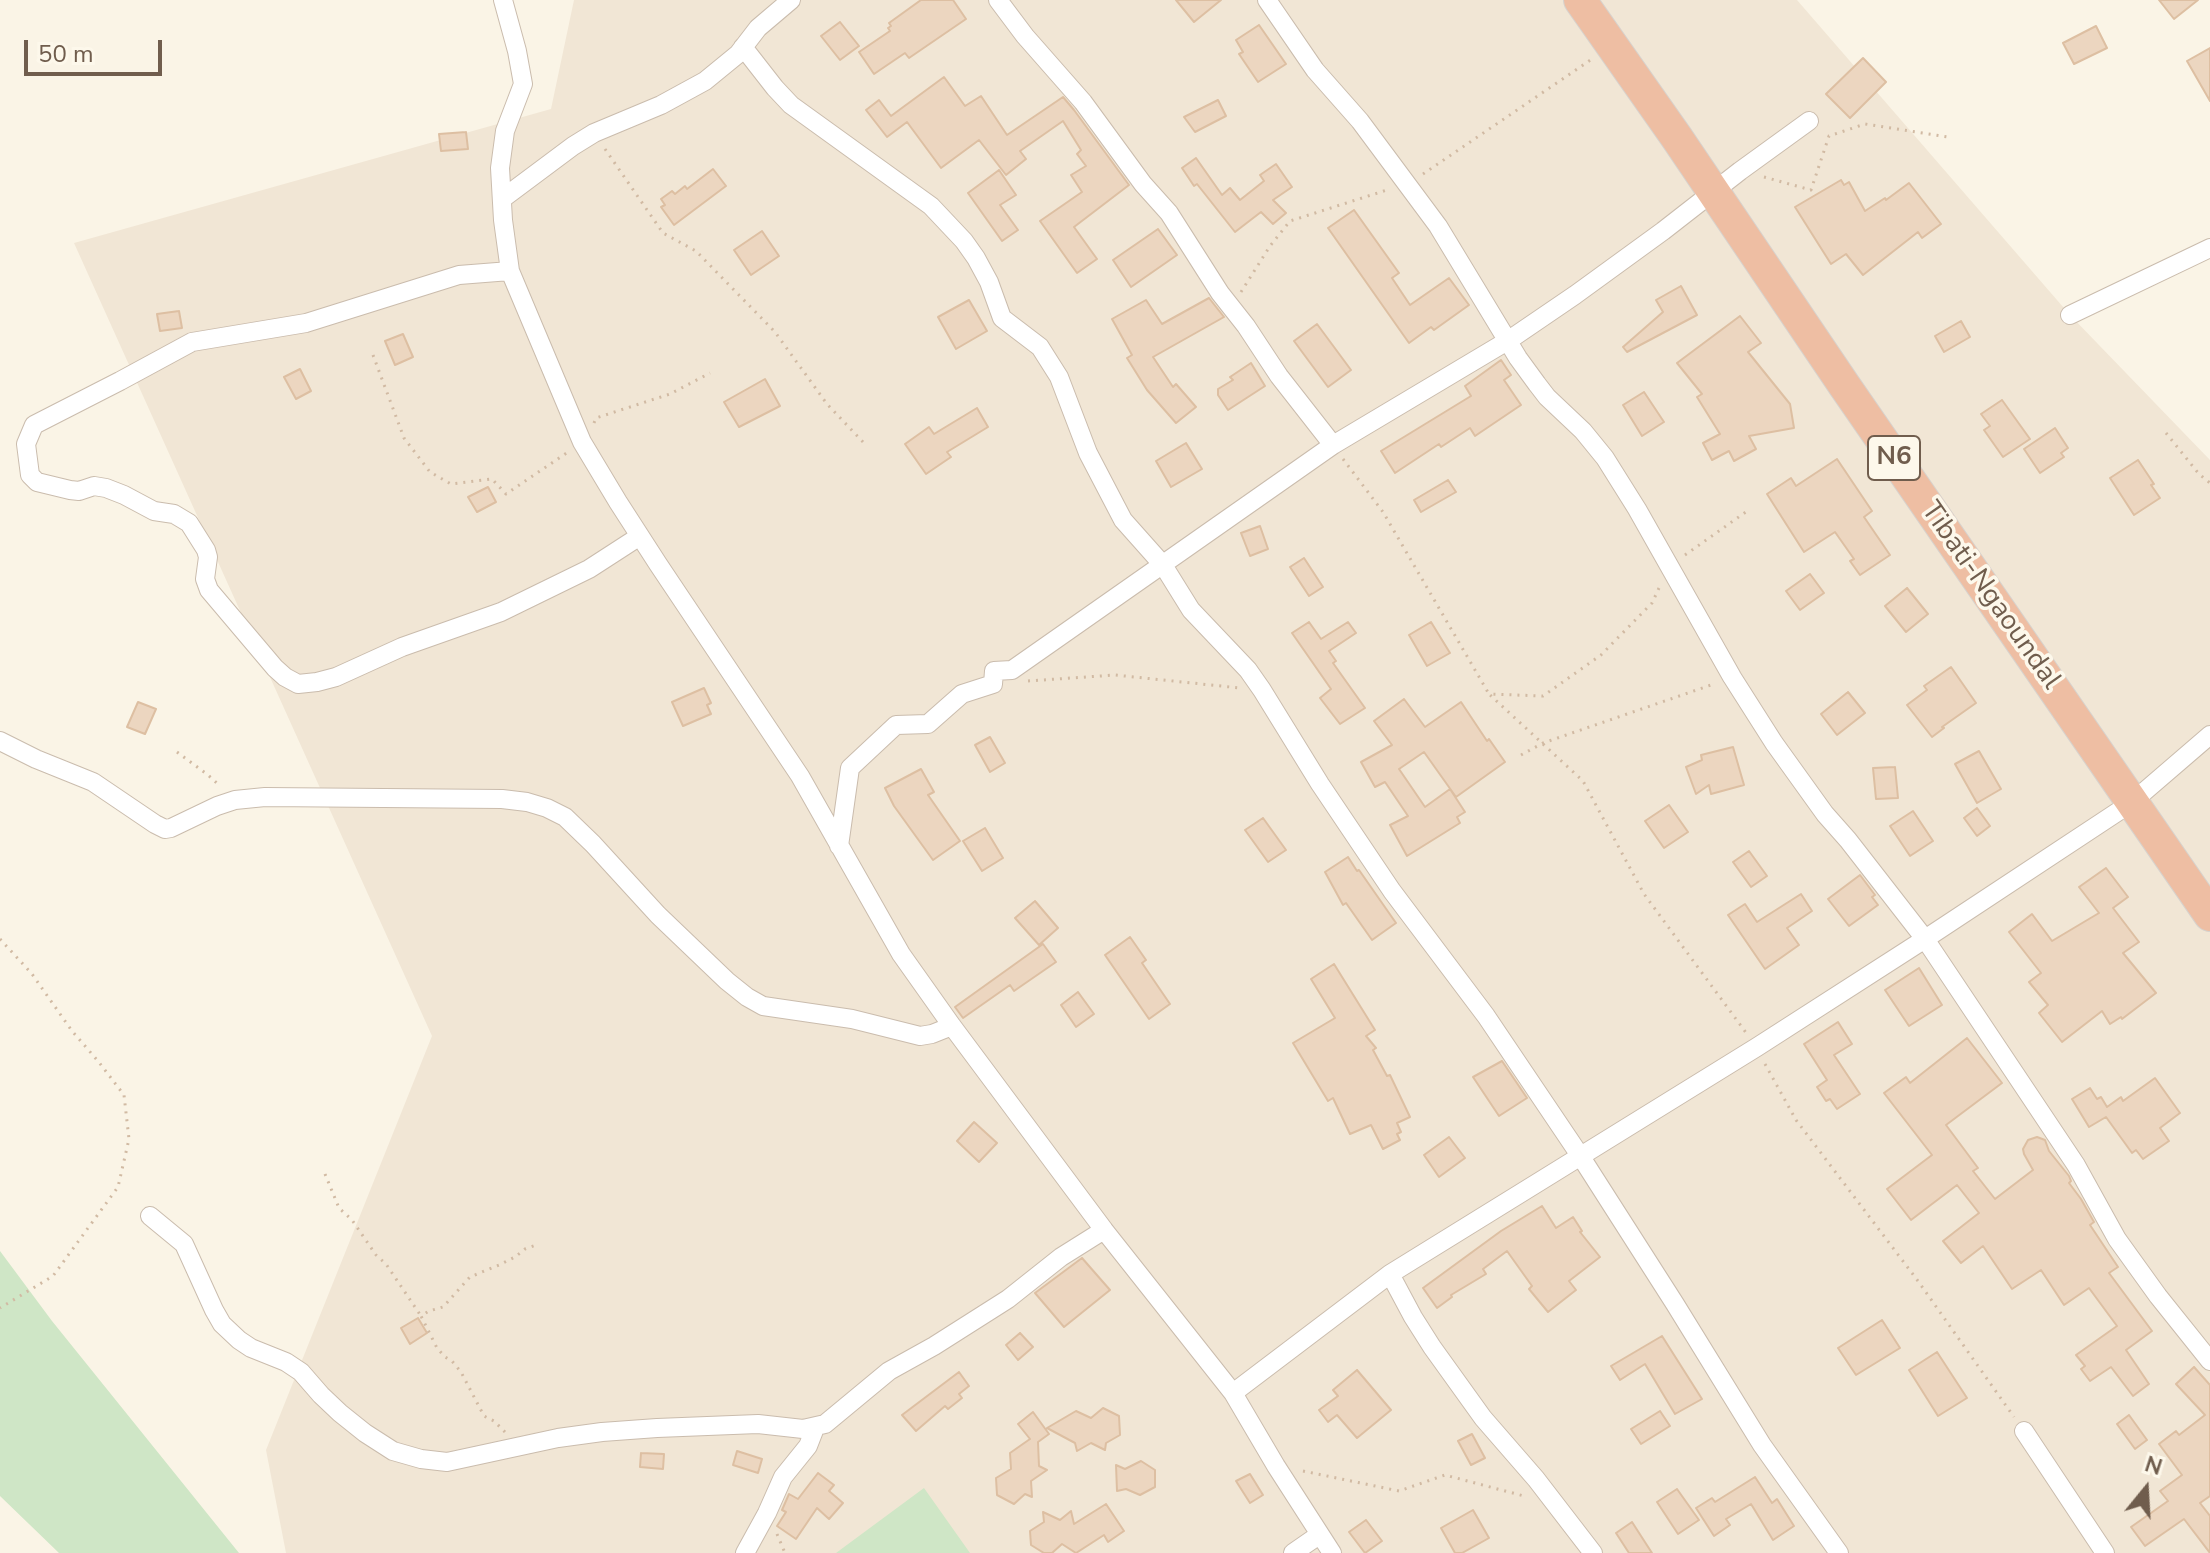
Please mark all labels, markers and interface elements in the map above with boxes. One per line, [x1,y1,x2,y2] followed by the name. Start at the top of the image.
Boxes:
[28,24,166,74] scale bar
[38,38,94,70] text: 50 m
[1868,436,1920,480] road number: N6
[1913,496,2067,696] street label: Tibati-Ngaoundal
[2106,1449,2186,1529] north arrow
[2141,1449,2166,1483] text: N

